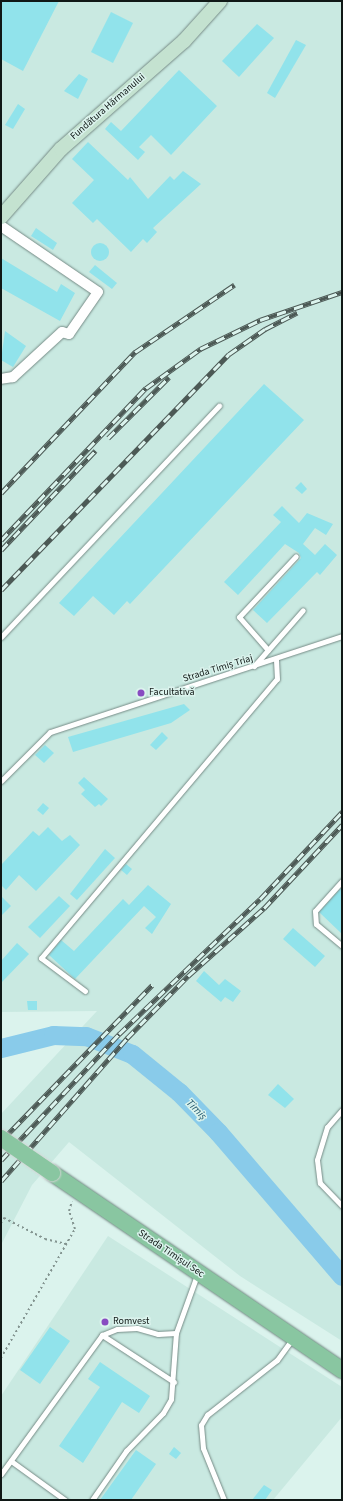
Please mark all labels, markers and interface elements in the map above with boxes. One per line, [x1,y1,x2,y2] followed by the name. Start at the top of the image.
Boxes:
[68,71,148,143] street label: Fundătura Hărmanului
[182,653,254,685] street label: Strada Timiș Triaj
[149,687,195,699] place label: Facultativă
[136,688,146,698] marker: Facultativă
[183,1097,209,1123] water label: Timiș
[136,1228,206,1280] street label: Strada Timișul Sec
[113,1316,149,1328] place label: Romvest
[100,1317,110,1327] marker: Romvest

